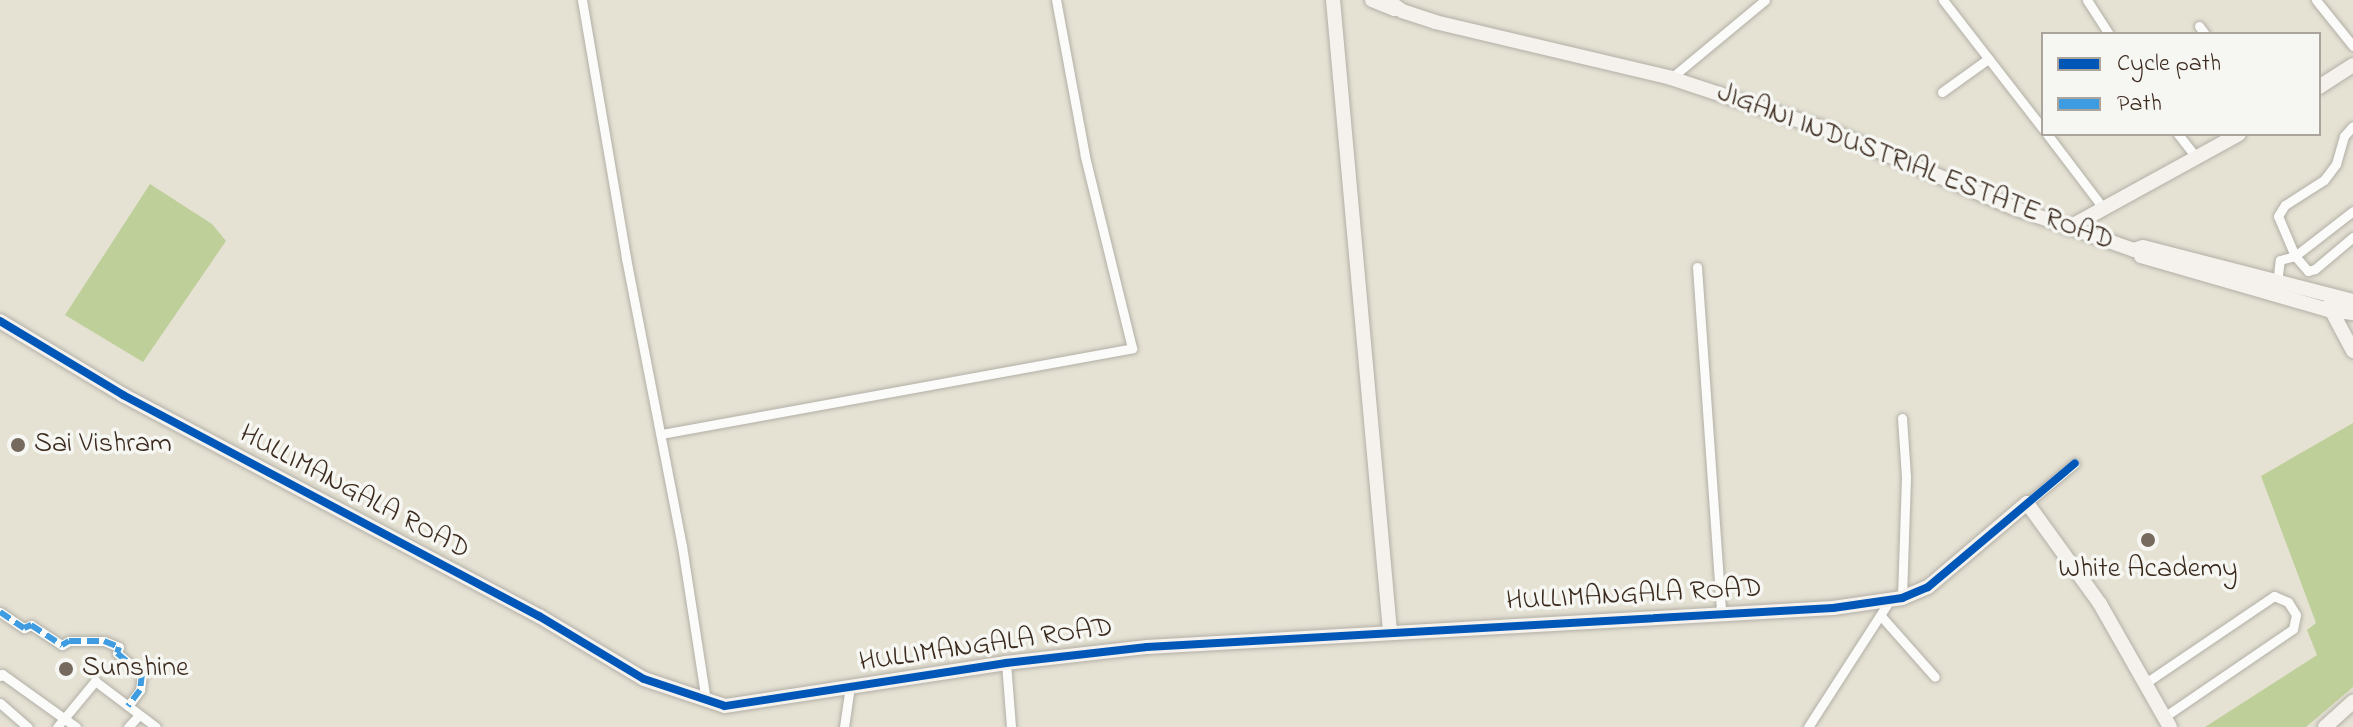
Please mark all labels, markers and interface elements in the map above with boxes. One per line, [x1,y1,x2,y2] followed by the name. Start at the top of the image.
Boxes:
[2041,32,2321,136] legend
[2117,47,2221,82] text: Cycle path
[1712,77,2118,259] street label: JIGANI INDUSTRIAL ESTATE ROAD
[2117,87,2162,122] text: Path
[233,418,475,568] street label: HULLIMANGALA ROAD
[34,428,172,462] place label: Sai Vishram
[9,436,27,454] marker: Sai Vishram
[2139,531,2157,549] marker: White Academy
[2058,553,2238,587] place label: White Academy
[1505,573,1763,619] street label: HULLIMANGALA ROAD
[857,612,1115,680] street label: HULLIMANGALA ROAD
[82,652,189,686] place label: Sunshine
[57,660,75,678] marker: Sunshine

